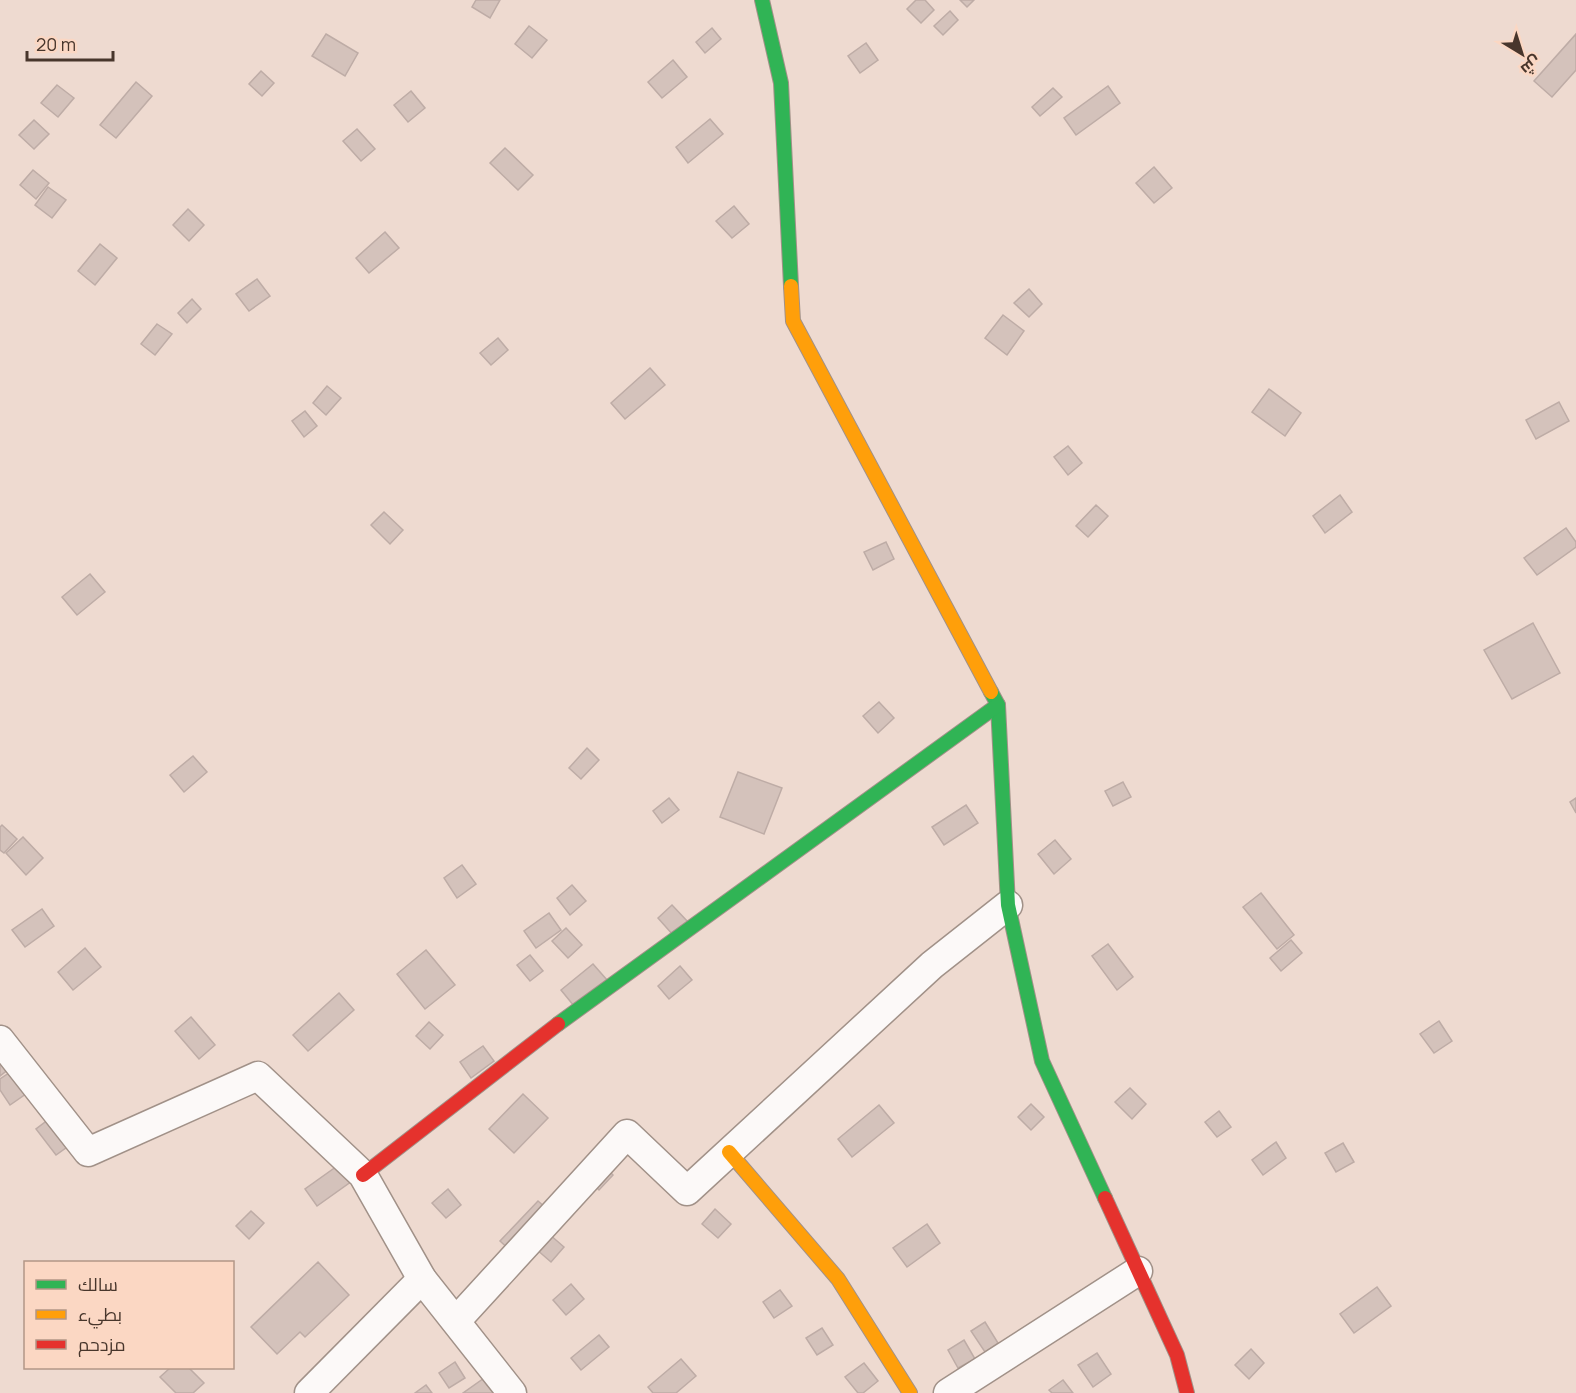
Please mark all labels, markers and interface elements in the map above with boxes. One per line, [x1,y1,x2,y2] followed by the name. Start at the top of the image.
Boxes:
[27,24,112,62] scale bar
[1492,24,1552,84] north arrow
[36,32,76,56] text: 20 m
[1516,51,1546,81] text: ش
[24,1261,234,1369] legend
[78,1272,118,1296] text: سالك
[78,1302,122,1329] text: بطيء
[78,1332,126,1357] text: مزدحم

